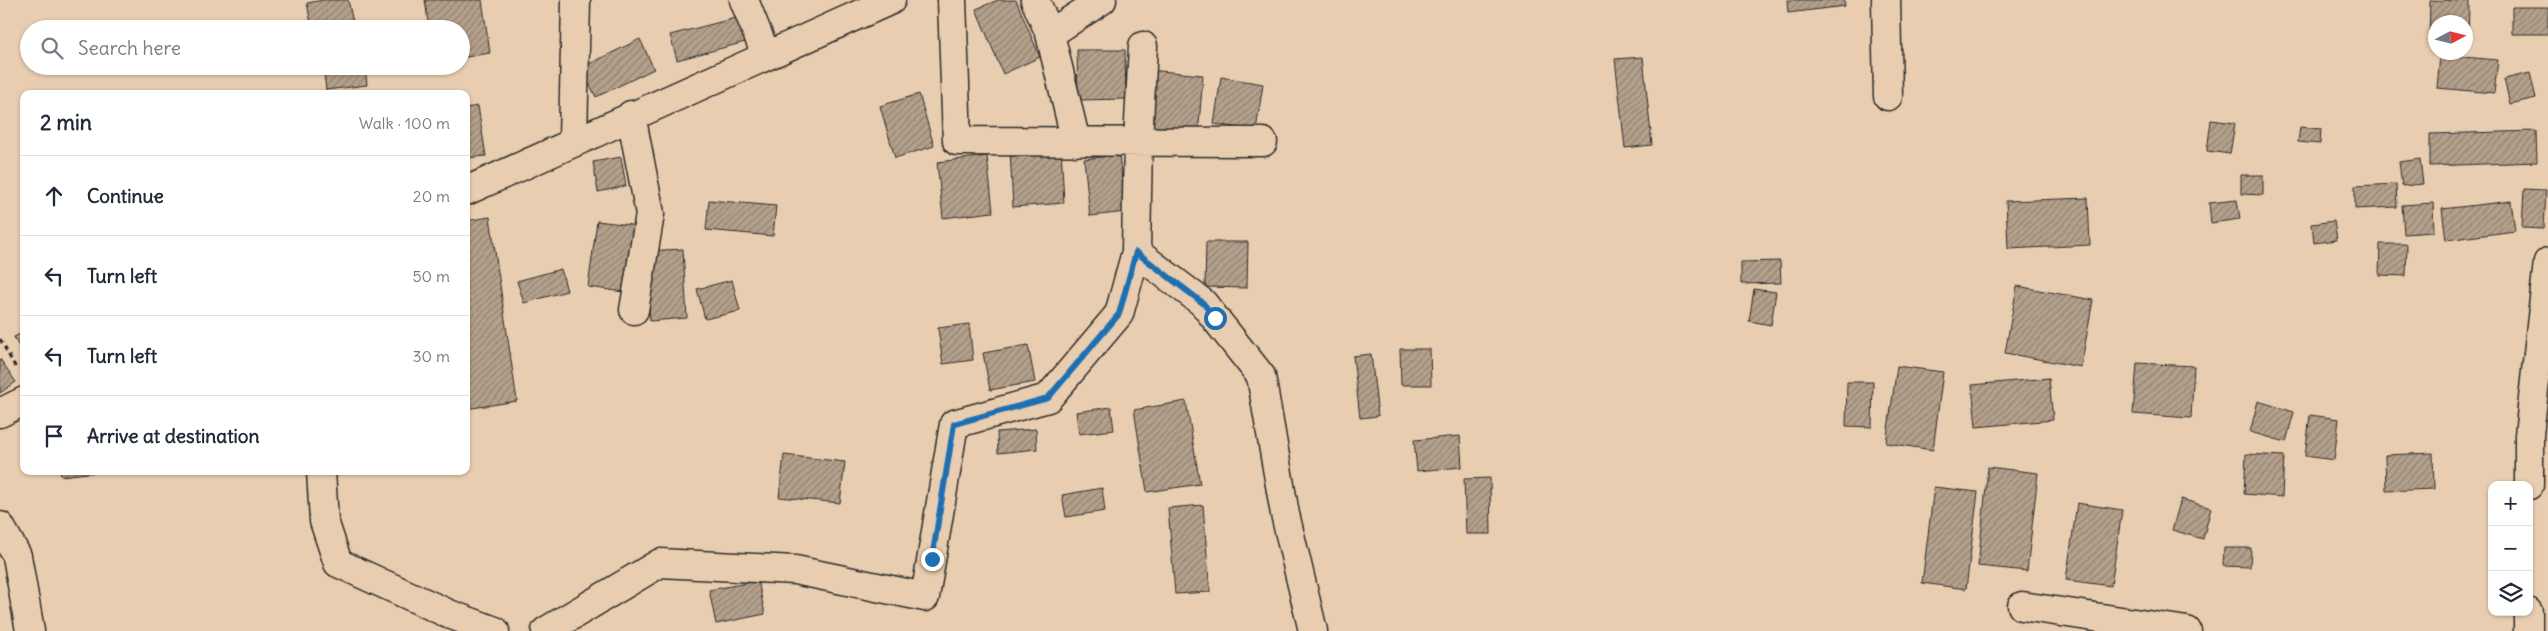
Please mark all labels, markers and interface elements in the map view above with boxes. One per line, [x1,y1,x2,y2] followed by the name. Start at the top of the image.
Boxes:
[2428,15,2473,60] north arrow
[20,20,470,75] search box
[38,34,66,62] icon: search
[78,36,181,60] text: Search here
[40,109,92,136] text: 2 min
[359,113,450,133] text: Walk · 100 m
[40,182,68,210] icon: ahead
[87,184,164,208] text: Continue
[413,186,450,206] text: 20 m
[40,262,68,290] icon: left
[87,264,157,288] text: Turn left
[412,266,450,286] text: 50 m
[1204,307,1227,330] route start
[40,342,68,370] icon: left
[87,344,157,368] text: Turn left
[413,346,450,366] text: 30 m
[40,422,68,450] icon: arrive
[87,424,260,448] text: Arrive at destination
[2488,481,2533,616] map controls
[2488,481,2533,526] button: +
[2488,526,2533,571] button: −
[921,548,944,571] route end
[2488,571,2533,616] button: layers

